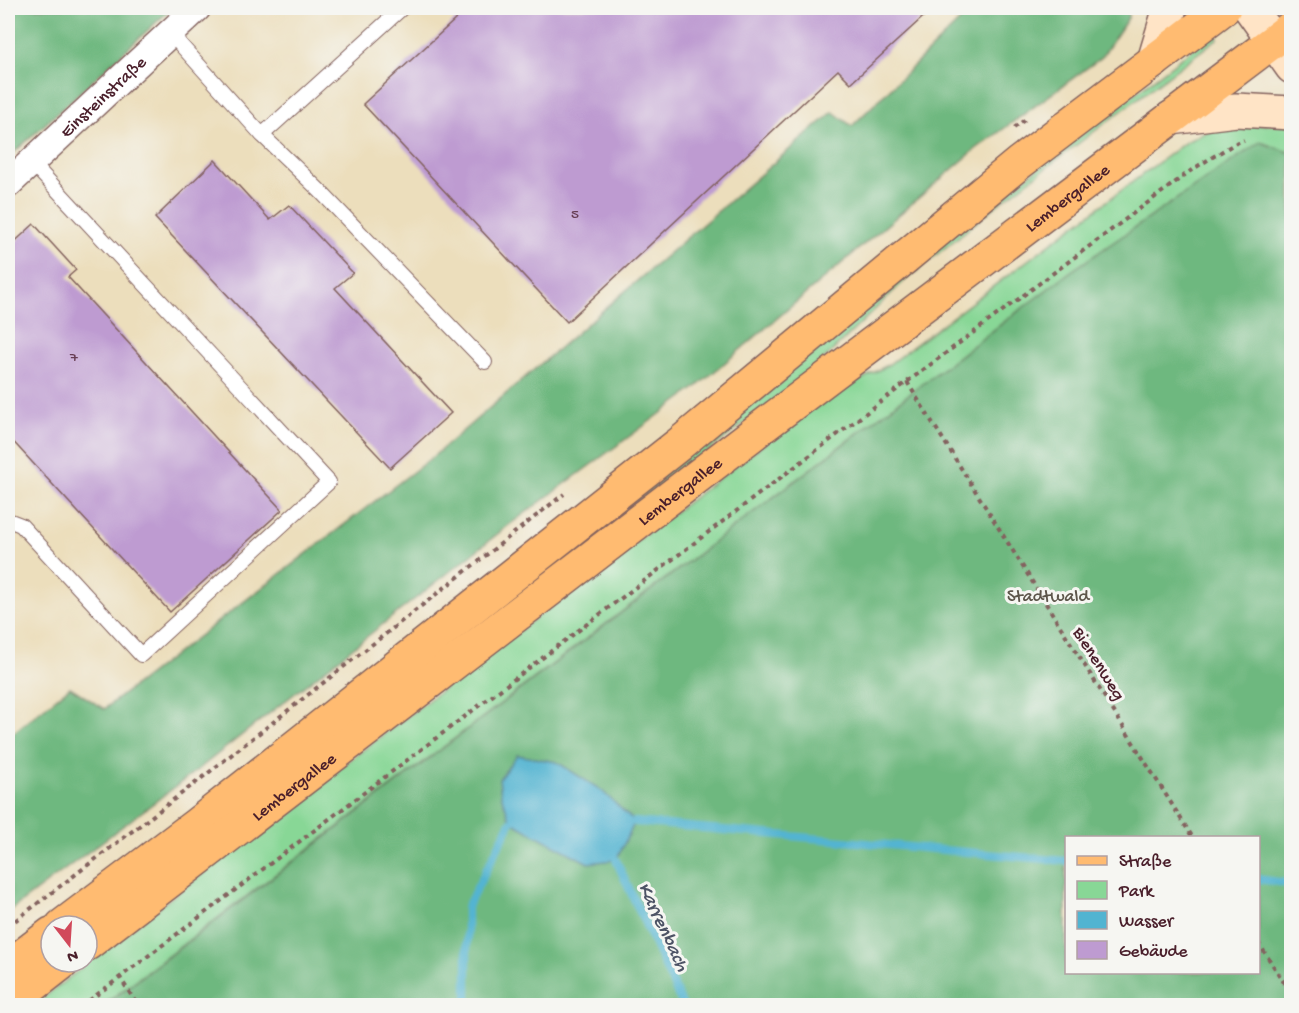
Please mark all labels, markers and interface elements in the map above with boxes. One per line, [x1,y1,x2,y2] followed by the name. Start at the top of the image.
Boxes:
[57,52,152,143] street label: Einsteinstraße
[1022,160,1115,238] street label: Lembergallee
[571,206,579,224] house number: 5
[69,349,79,367] house number: 7
[634,453,728,531] street label: Lembergallee
[1007,587,1090,608] park label: Stadtwald
[1067,623,1129,705] street label: Bienenweg
[249,749,342,827] street label: Lembergallee
[1065,836,1260,974] legend
[1119,852,1172,873] text: Straße
[631,879,692,976] water label: Karrenbach
[1118,882,1155,903] text: Park
[1119,912,1175,933] text: Wasser
[39,914,99,974] north arrow
[1119,942,1188,963] text: Gebäude
[64,944,80,966] text: N

